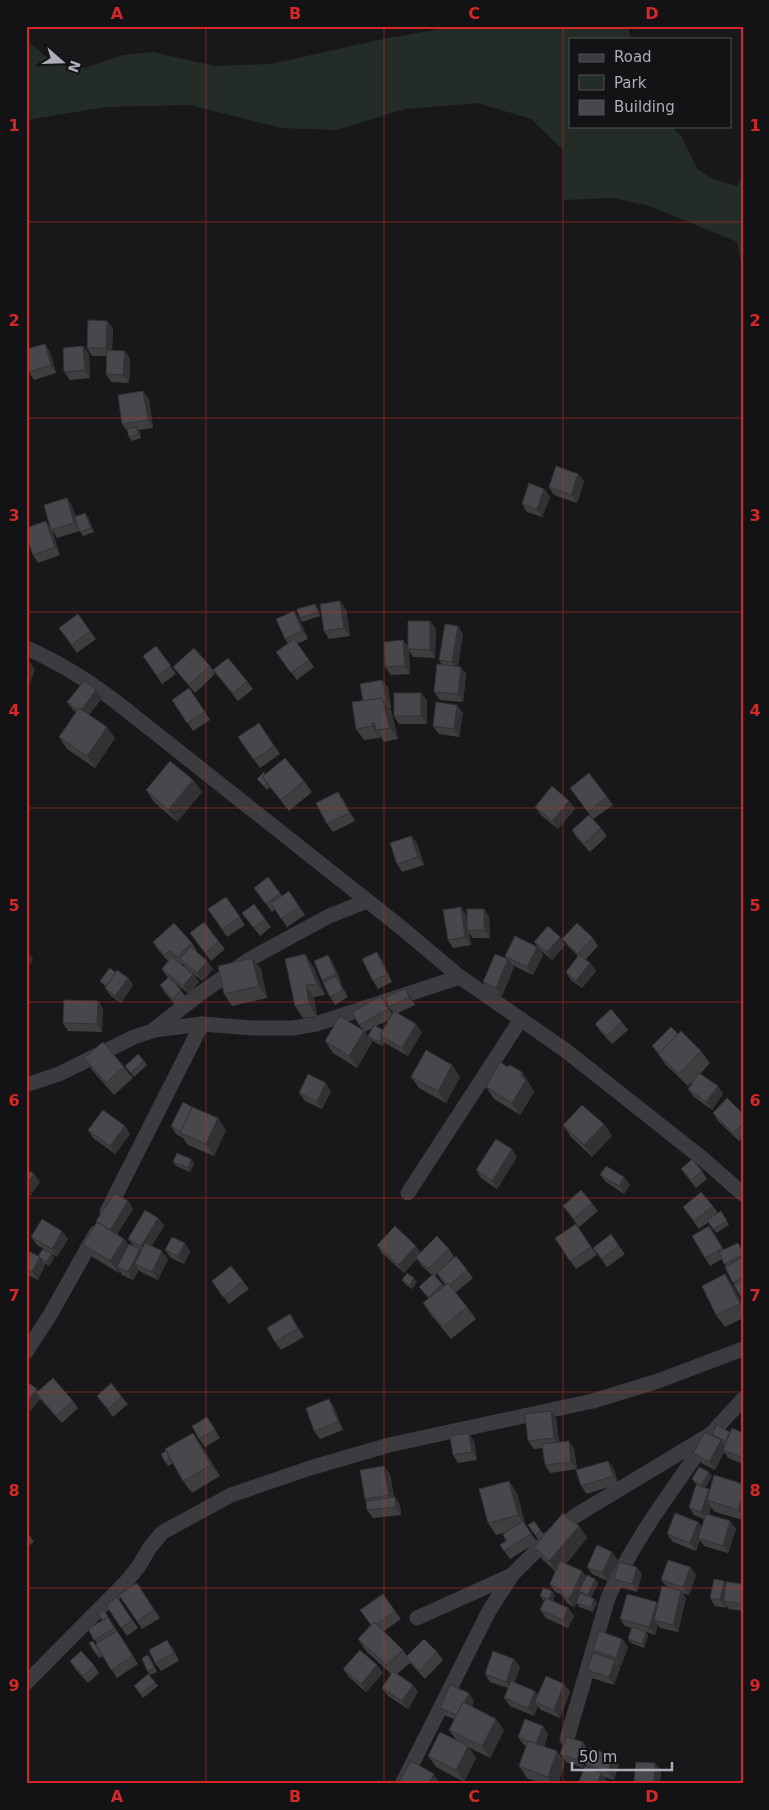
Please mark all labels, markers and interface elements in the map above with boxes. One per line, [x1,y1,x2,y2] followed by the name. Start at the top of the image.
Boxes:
[111,4,124,23] text: A
[289,4,301,23] text: B
[468,4,480,23] text: C
[645,4,659,23] text: D
[38,38,88,88] north arrow
[569,38,732,128] legend
[614,48,652,66] text: Road
[65,58,84,75] text: N
[614,74,647,92] text: Park
[614,98,675,116] text: Building
[8,116,20,135] text: 1
[749,116,761,135] text: 1
[8,311,20,330] text: 2
[749,311,761,330] text: 2
[8,506,20,525] text: 3
[749,506,761,525] text: 3
[8,701,20,720] text: 4
[749,701,761,720] text: 4
[8,896,20,915] text: 5
[749,896,761,915] text: 5
[8,1091,20,1110] text: 6
[749,1091,761,1110] text: 6
[8,1286,20,1305] text: 7
[749,1286,761,1305] text: 7
[8,1481,20,1500] text: 8
[749,1481,761,1500] text: 8
[8,1676,20,1695] text: 9
[749,1676,761,1695] text: 9
[572,1740,672,1772] scale bar
[579,1748,617,1766] text: 50 m
[111,1787,124,1806] text: A
[289,1787,301,1806] text: B
[468,1787,480,1806] text: C
[645,1787,659,1806] text: D

